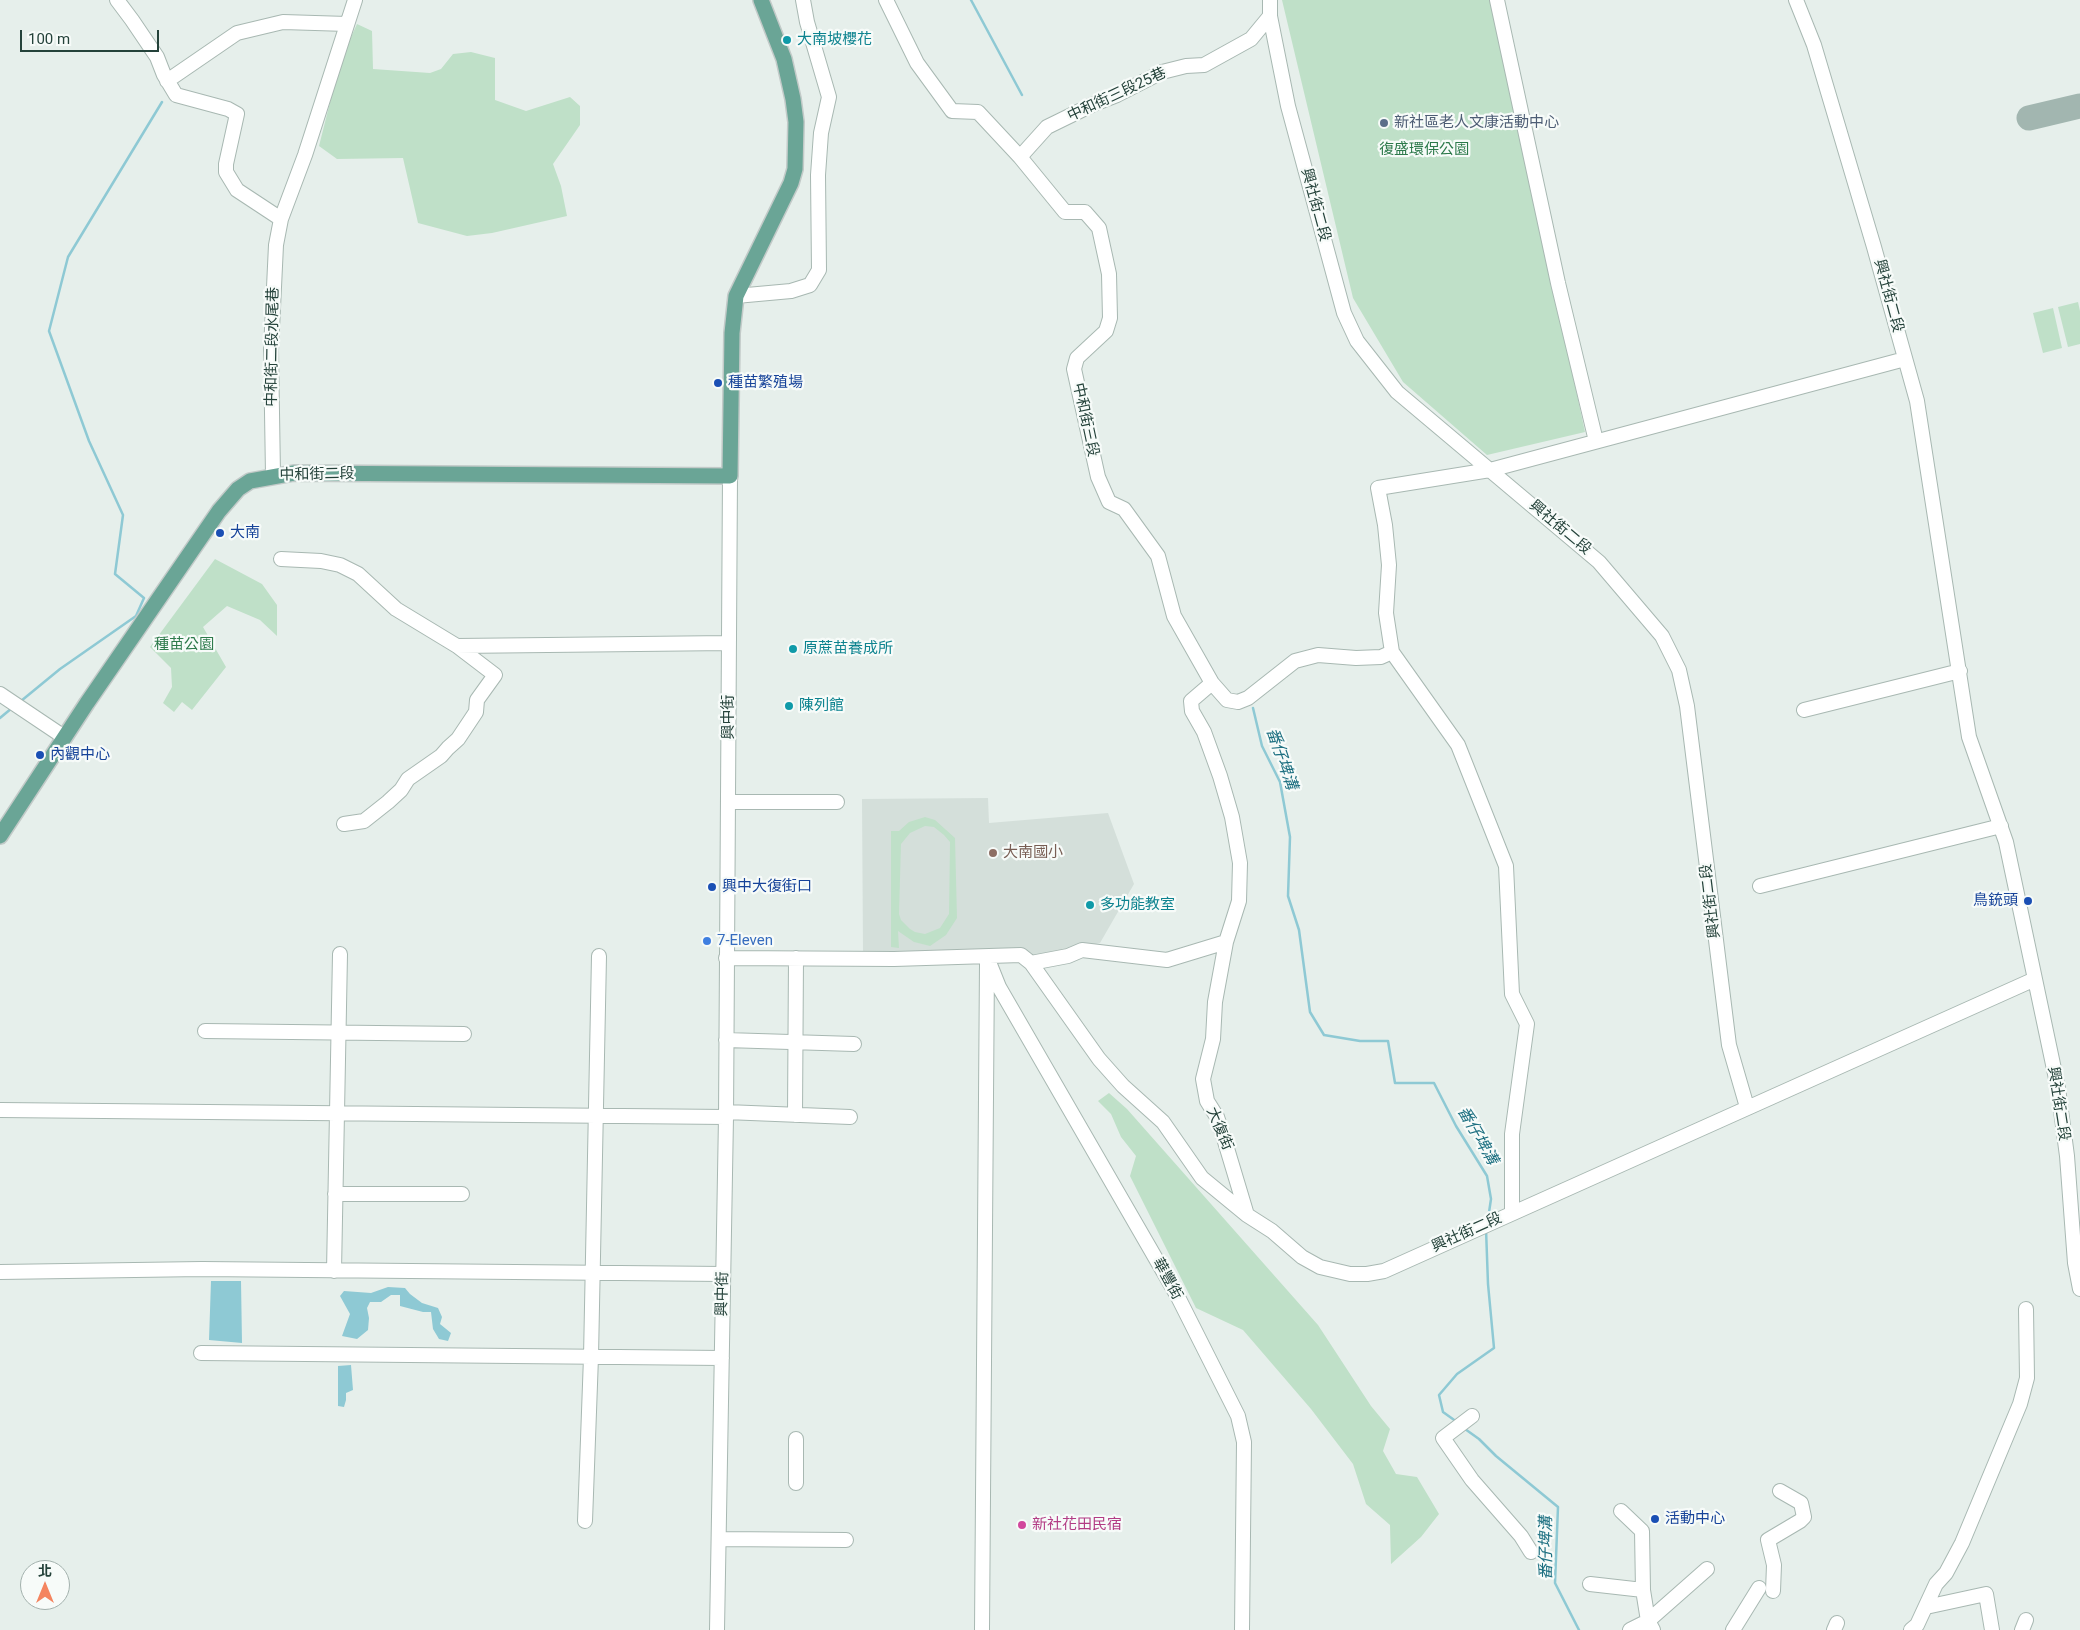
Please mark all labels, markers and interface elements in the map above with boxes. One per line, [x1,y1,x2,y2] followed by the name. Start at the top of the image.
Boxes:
[22,20,161,52] scale bar
[28,30,70,48] text: 100 m
[797,31,872,49] place label: 大南坡櫻花
[781,34,793,46] marker: 大南坡櫻花
[1065,64,1169,126] street label: 中和街三段25巷
[1394,114,1559,132] place label: 新社區老人文康活動中心
[1378,117,1390,129] marker: 新社區老人文康活動中心
[1379,141,1469,159] park label: 復盛環保公園
[1297,166,1333,244] street label: 興社街二段
[1870,257,1906,335] street label: 興社街二段
[263,287,283,407] street label: 中和街二段水尾巷
[728,374,803,392] place label: 種苗繁殖場
[712,377,724,389] marker: 種苗繁殖場
[1068,381,1102,459] street label: 中和街三段
[279,465,355,485] street label: 中和街二段
[1525,497,1595,559] street label: 興社街二段
[230,524,260,542] place label: 大南
[214,527,226,539] marker: 大南
[154,636,214,654] park label: 種苗公園
[803,640,893,658] place label: 原蔗苗養成所
[787,643,799,655] marker: 原蔗苗養成所
[720,695,738,739] street label: 興中街
[799,697,844,715] place label: 陳列館
[783,700,795,712] marker: 陳列館
[1262,726,1300,792] water label: 番仔埤溝
[50,746,110,764] place label: 內觀中心
[34,749,46,761] marker: 內觀中心
[1003,844,1063,862] place label: 大南國小
[987,847,999,859] marker: 大南國小
[1697,863,1725,939] street label: 興社街二段
[722,878,812,896] place label: 興中大復街口
[706,881,718,893] marker: 興中大復街口
[1973,892,2018,910] place label: 鳥銃頭
[2022,895,2034,907] marker: 鳥銃頭
[1100,896,1175,914] place label: 多功能教室
[1084,899,1096,911] marker: 多功能教室
[717,932,773,950] place label: 7-Eleven
[701,935,713,947] marker: 7-Eleven
[2043,1066,2073,1142] street label: 興社街二段
[1453,1103,1501,1169] water label: 番仔埤溝
[1202,1105,1236,1153] street label: 大復街
[1429,1210,1505,1256] street label: 興社街二段
[1148,1255,1186,1303] street label: 華豐街
[714,1271,732,1317] street label: 興中街
[1665,1510,1725,1528] place label: 活動中心
[1649,1513,1661,1525] marker: 活動中心
[1032,1516,1122,1534] place label: 新社花田民宿
[1537,1516,1557,1580] water label: 番仔埤溝
[1016,1519,1028,1531] marker: 新社花田民宿
[20,1560,70,1610] north arrow
[38,1563,52,1579] text: 北

